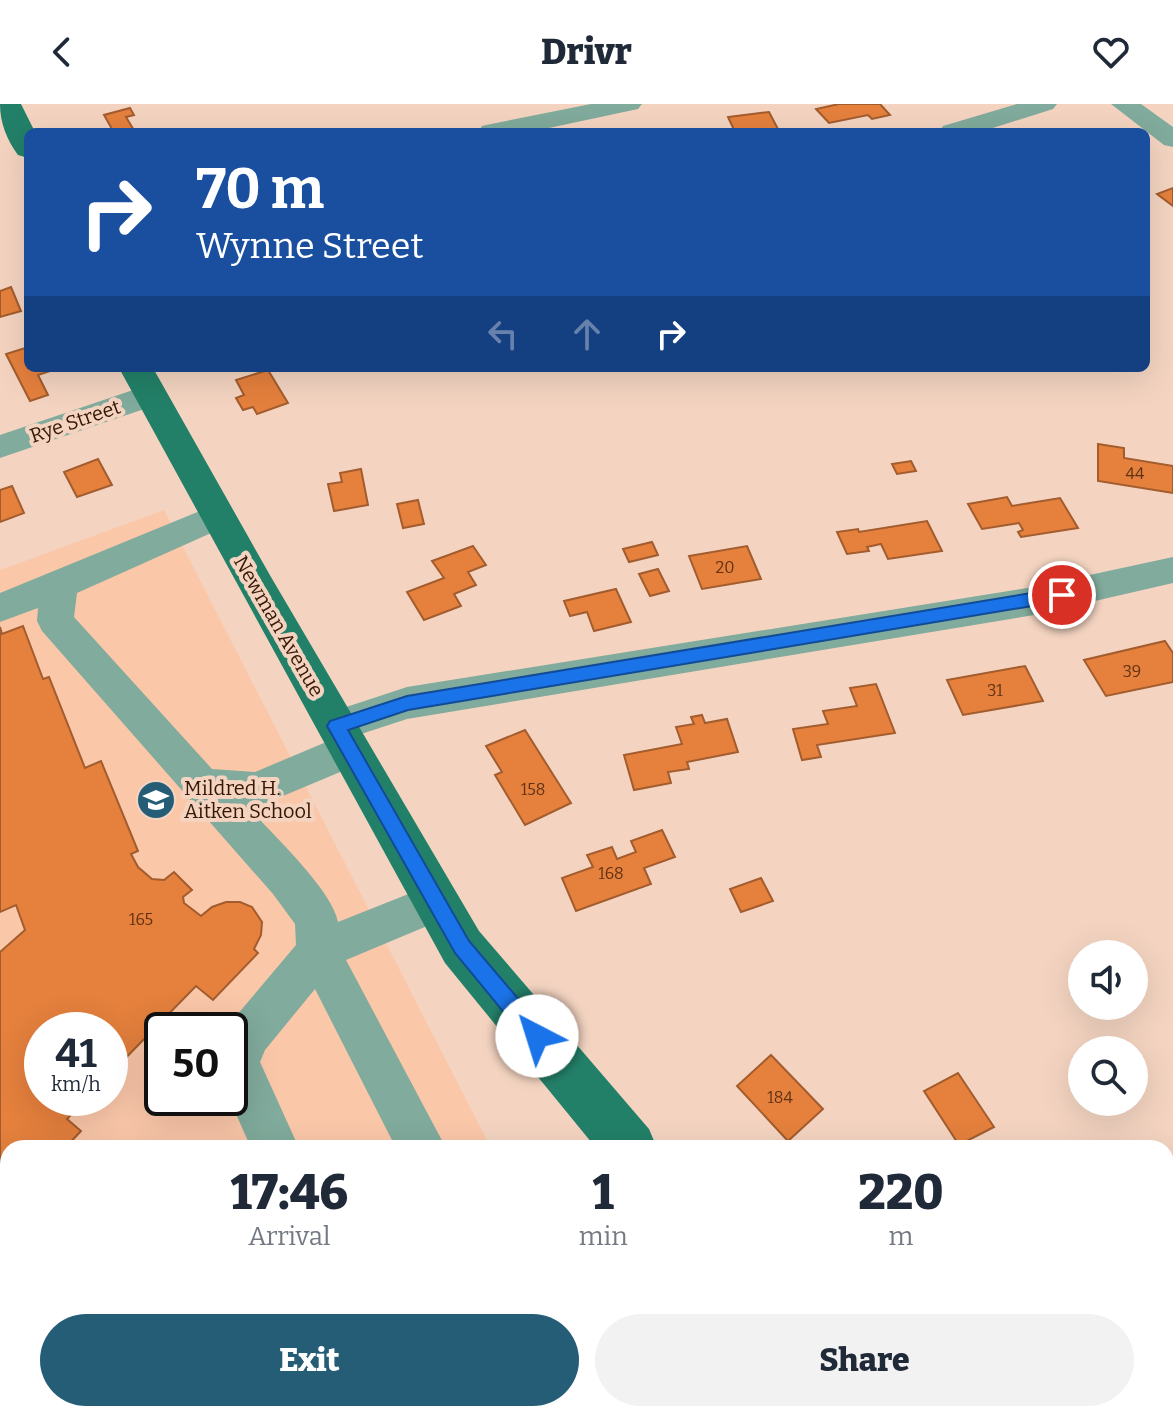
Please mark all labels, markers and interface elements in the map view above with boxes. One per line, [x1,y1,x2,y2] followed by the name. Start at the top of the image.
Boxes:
[40,30,84,74] icon: back
[541,30,632,74] text: Drivr
[1089,30,1133,74] icon: heart
[196,156,324,223] text: 70 m
[64,160,168,264] icon: right
[196,224,424,268] text: Wynne Street
[481,312,525,356] icon: left
[565,312,609,356] icon: ahead
[649,312,693,356] icon: right
[27,394,123,448] street label: Rye Street
[1126,464,1145,483] house number: 44
[229,551,329,701] street label: Newman Avenue
[716,558,734,577] house number: 20
[1028,561,1096,629] pin
[1040,573,1084,617] icon: arrive
[1123,662,1141,681] house number: 39
[987,681,1003,700] house number: 31
[184,776,312,823] place label: Mildred H. Aitken School
[135,779,177,821] school or university icon: Mildred H. Aitken School
[521,780,545,799] house number: 158
[598,864,624,883] house number: 168
[129,910,153,929] house number: 165
[1068,940,1148,1116] map controls
[1068,940,1148,1020] button: sound
[495,994,579,1078] position arrow
[144,1012,248,1116] speed limit sign: 50
[55,1030,97,1078] text: 41
[1068,1036,1148,1116] button: search
[51,1072,101,1096] text: km/h
[767,1088,793,1107] house number: 184
[231,1164,348,1222] text: 17:46
[592,1164,614,1222] text: 1
[858,1164,943,1222] text: 220
[248,1221,331,1252] text: Arrival
[579,1221,628,1252] text: min
[888,1221,913,1252] text: m
[40,1314,579,1406] button: Exit
[595,1314,1134,1406] button: Share

